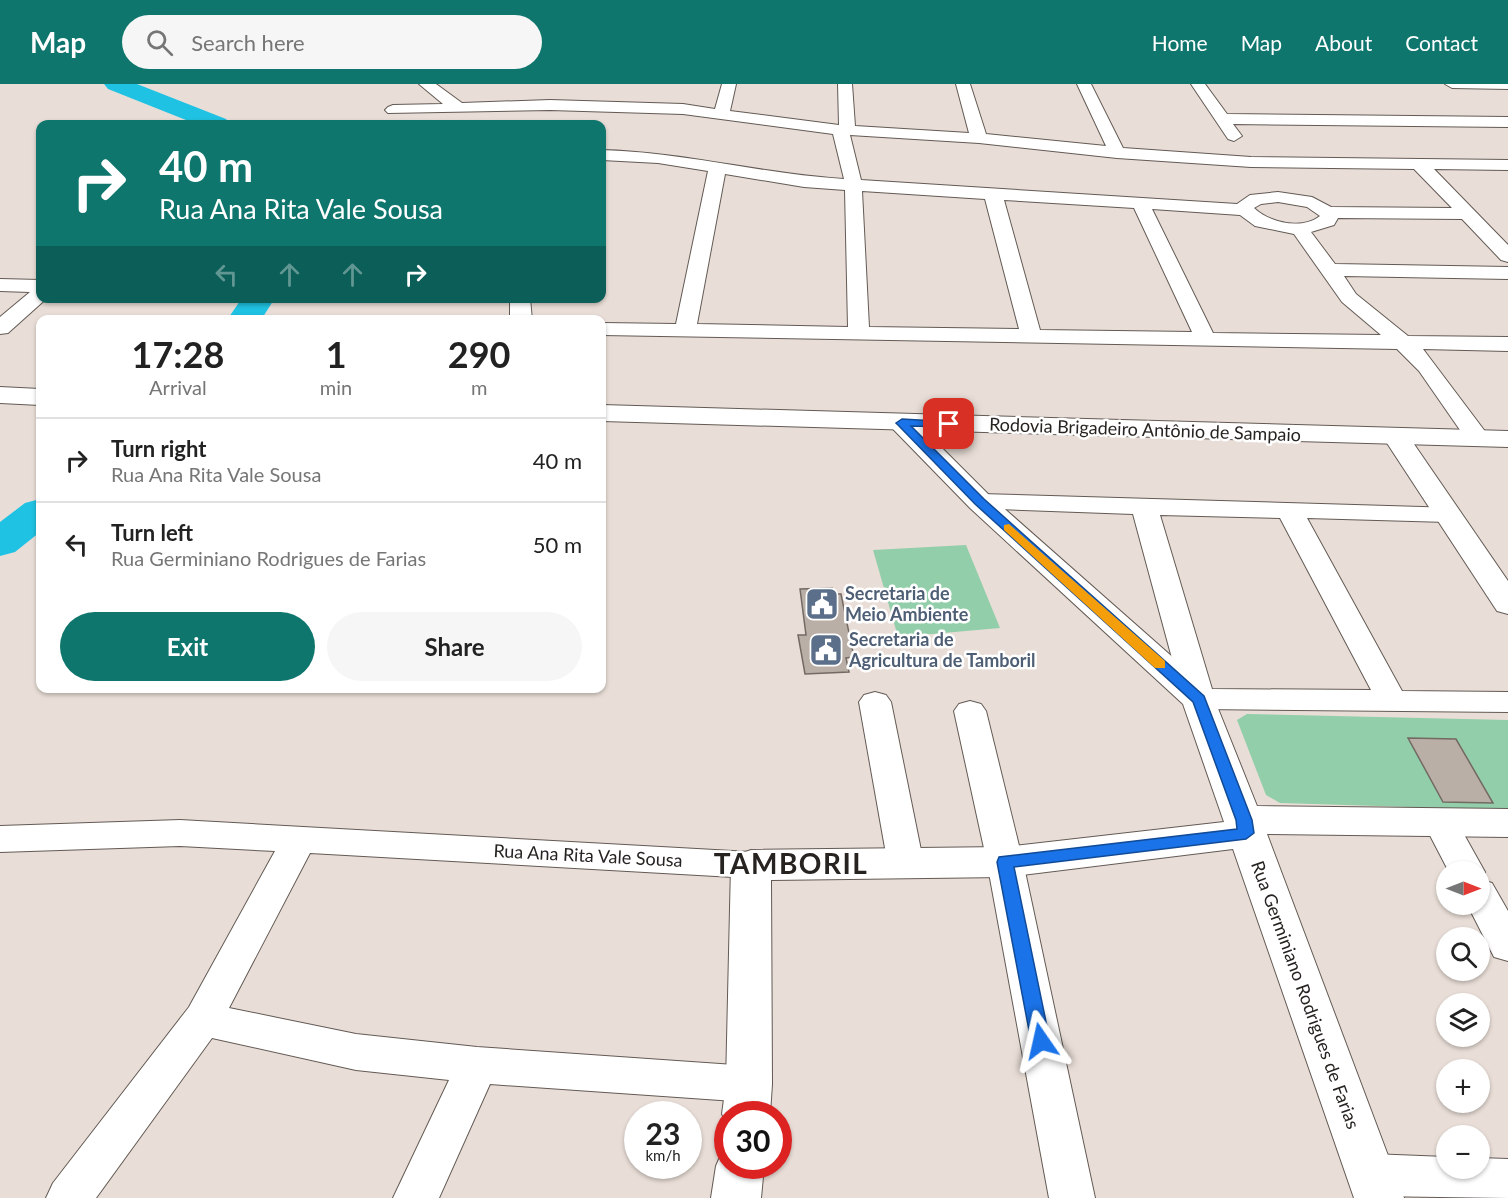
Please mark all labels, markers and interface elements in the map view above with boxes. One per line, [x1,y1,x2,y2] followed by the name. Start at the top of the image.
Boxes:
[122,15,542,69] search box
[30,25,86,59] text: Map
[143,26,176,59] icon: search
[191,29,305,56] text: Search here
[1152,30,1208,55] text: Home
[1241,30,1282,55] text: Map
[1315,30,1372,55] text: About
[1405,30,1478,55] text: Contact
[159,141,253,191] text: 40 m
[60,144,138,222] icon: right
[159,192,443,225] text: Rua Ana Rita Vale Sousa
[210,258,243,291] icon: left
[273,258,306,291] icon: ahead
[336,258,369,291] icon: ahead
[399,258,432,291] icon: right
[132,332,224,376] text: 17:28
[326,332,347,376] text: 1
[448,332,510,376] text: 290
[149,375,207,399] text: Arrival
[320,375,352,399] text: min
[471,375,487,399] text: m
[923,398,974,449] pin
[932,407,965,440] icon: arrive
[989,413,1301,445] street label: Rodovia Brigadeiro Antônio de Sampaio
[111,435,206,462] text: Turn right
[60,444,93,477] icon: right
[533,447,582,474] text: 40 m
[111,462,321,486] text: Rua Ana Rita Vale Sousa
[111,519,193,546] text: Turn left
[60,528,93,561] icon: left
[533,531,582,558] text: 50 m
[111,546,426,570] text: Rua Germiniano Rodrigues de Farias
[845,582,969,625] place label: Secretaria de Meio Ambiente
[804,586,840,622] public building icon: Secretaria de Meio Ambiente
[60,612,315,681] button: Exit
[327,612,582,681] button: Share
[848,628,1036,671] place label: Secretaria de Agricultura de Tamboril
[808,632,844,668] public building icon: Secretaria de Agricultura de Tamboril
[493,839,683,871] street label: Rua Ana Rita Vale Sousa
[714,846,868,880] district label: TAMBORIL
[1247,858,1365,1132] street label: Rua Germiniano Rodrigues de Farias
[1436,861,1490,915] north arrow
[1436,861,1490,1179] map controls
[1436,927,1490,981] button: search
[1436,993,1490,1047] button: layers
[1009,1009,1073,1073] position arrow
[1436,1059,1490,1113] button: +
[714,1101,792,1179] speed limit sign: 30
[646,1115,680,1151] text: 23
[1436,1125,1490,1179] button: −
[645,1146,681,1164] text: km/h

